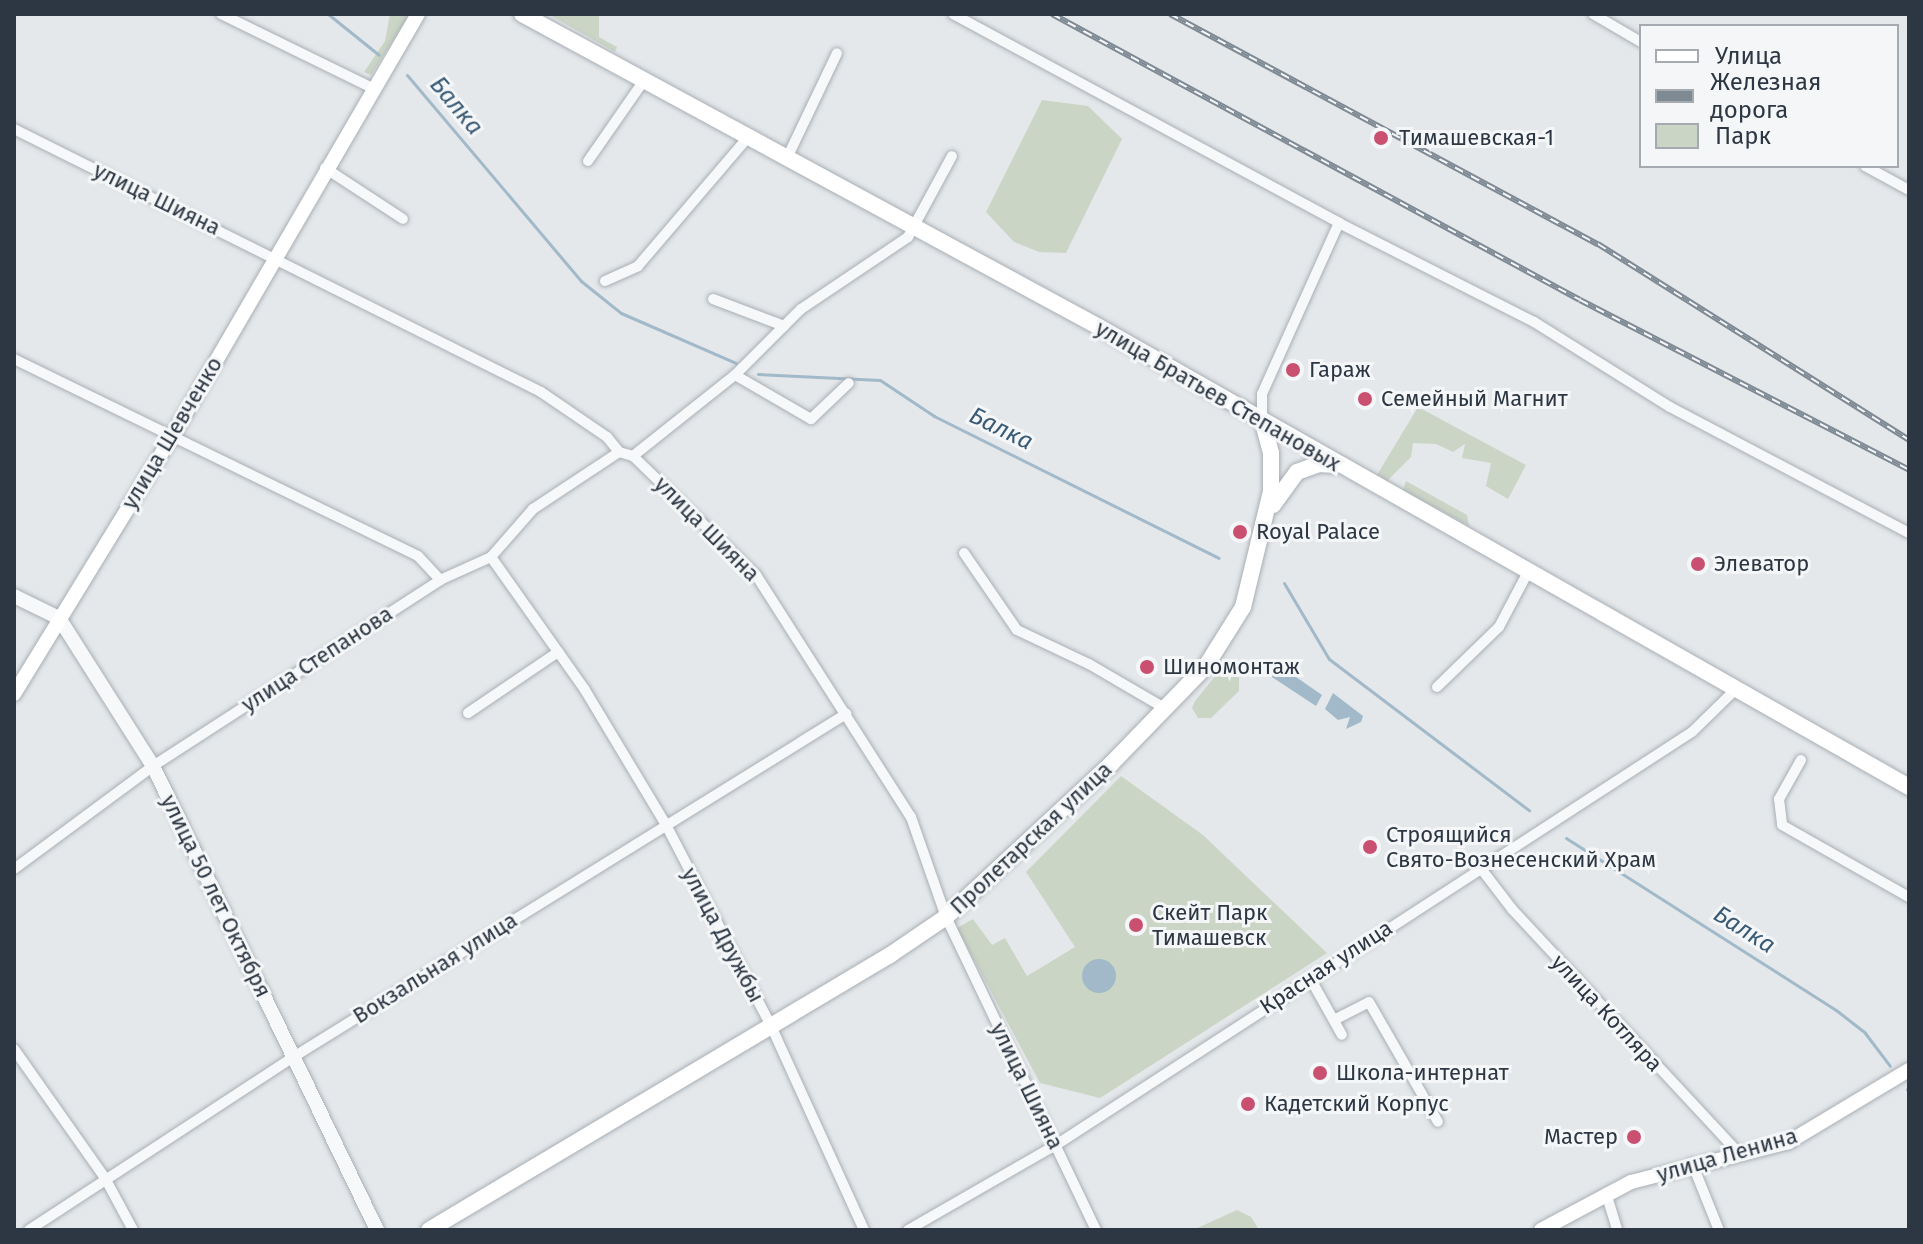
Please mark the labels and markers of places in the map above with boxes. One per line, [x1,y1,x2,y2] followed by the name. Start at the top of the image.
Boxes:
[1399,125,1554,151] place label: Тимашевская-1
[1370,127,1392,149] marker: Тимашевская-1
[1309,357,1371,383] place label: Гараж
[1284,361,1302,379] marker: Гараж
[1381,386,1568,412] place label: Семейный Магнит
[1356,390,1374,408] marker: Семейный Магнит
[1256,519,1380,545] place label: Royal Palace
[1231,523,1249,541] marker: Royal Palace
[1714,551,1809,577] place label: Элеватор
[1689,555,1707,573] marker: Элеватор
[1163,654,1300,680] place label: Шиномонтаж
[1138,658,1156,676] marker: Шиномонтаж
[1386,821,1656,872] place label: Строящийся Свято-Вознесенский Храм
[1361,838,1379,856] marker: Строящийся Свято-Вознесенский Храм
[1152,899,1267,950] place label: Скейт Парк Тимашевск
[1127,916,1145,934] marker: Скейт Парк Тимашевск
[1336,1060,1509,1086] place label: Школа-интернат
[1311,1064,1329,1082] marker: Школа-интернат
[1264,1091,1449,1117] place label: Кадетский Корпус
[1239,1095,1257,1113] marker: Кадетский Корпус
[1544,1124,1618,1150] place label: Мастер
[1625,1128,1643,1146] marker: Мастер

